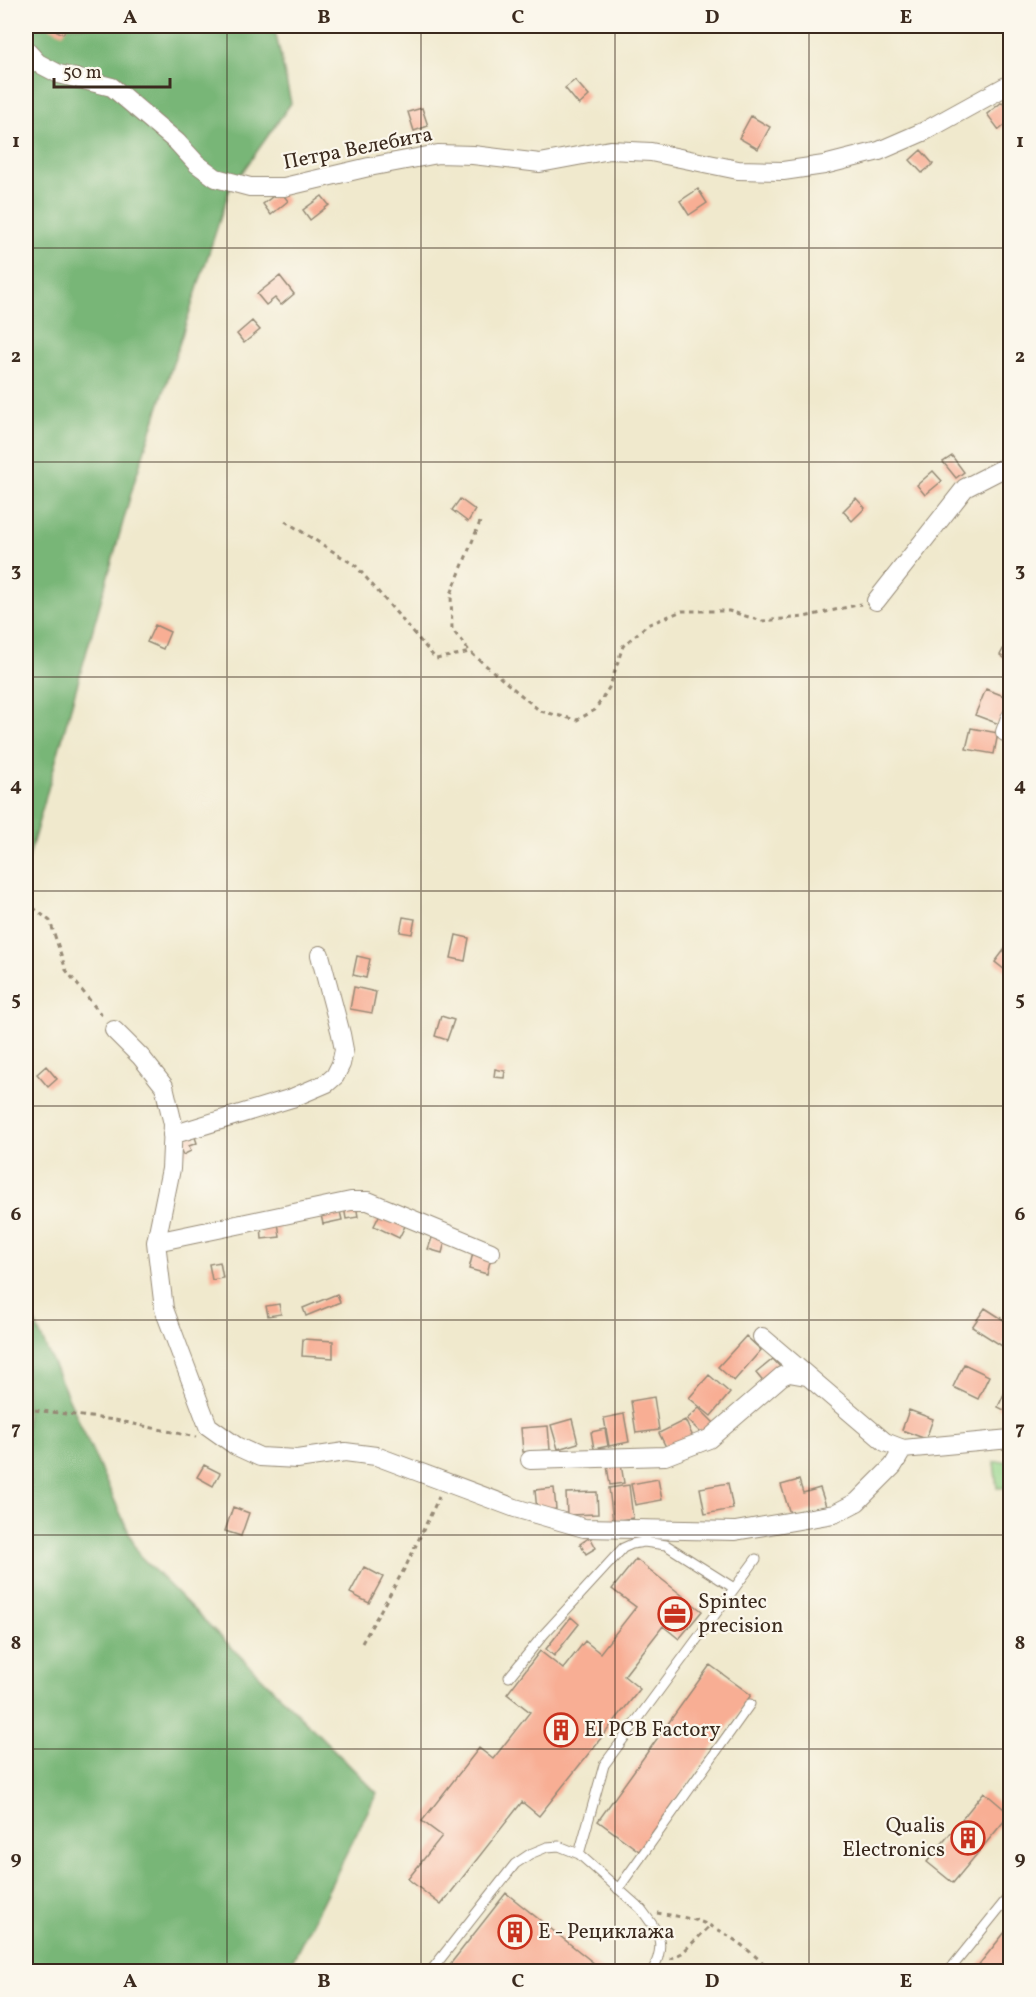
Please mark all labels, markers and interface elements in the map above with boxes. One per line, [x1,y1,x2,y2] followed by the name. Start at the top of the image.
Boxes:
[123,4,137,32] text: A
[317,4,331,32] text: B
[512,4,525,32] text: C
[705,4,719,32] text: D
[900,4,912,32] text: E
[54,51,170,89] scale bar
[63,61,102,86] text: 50 m
[281,120,435,178] street label: Петра Велебита
[12,128,20,156] text: 1
[1016,128,1024,156] text: 1
[11,343,21,371] text: 2
[1015,343,1025,371] text: 2
[11,557,21,585] text: 3
[1015,557,1025,585] text: 3
[10,772,22,800] text: 4
[1014,772,1026,800] text: 4
[11,986,21,1014] text: 5
[1015,986,1025,1014] text: 5
[11,1201,22,1229] text: 6
[1015,1201,1026,1229] text: 6
[11,1415,21,1443] text: 7
[1015,1415,1025,1443] text: 7
[698,1588,784,1641] place label: Spintec precision
[657,1596,693,1632] office icon: Spintec precision
[11,1630,21,1658] text: 8
[1015,1630,1025,1658] text: 8
[543,1712,579,1748] building icon: EI PCB Factory
[584,1716,721,1745] place label: EI PCB Factory
[842,1812,945,1865] place label: Qualis Electronics
[950,1820,986,1856] building icon: Qualis Electronics
[10,1845,22,1873] text: 9
[1014,1845,1026,1873] text: 9
[497,1914,533,1950] building icon: Е - Рециклажа
[538,1918,675,1947] place label: Е - Рециклажа
[123,1968,137,1996] text: A
[317,1968,331,1996] text: B
[512,1968,525,1996] text: C
[705,1968,719,1996] text: D
[900,1968,912,1996] text: E

